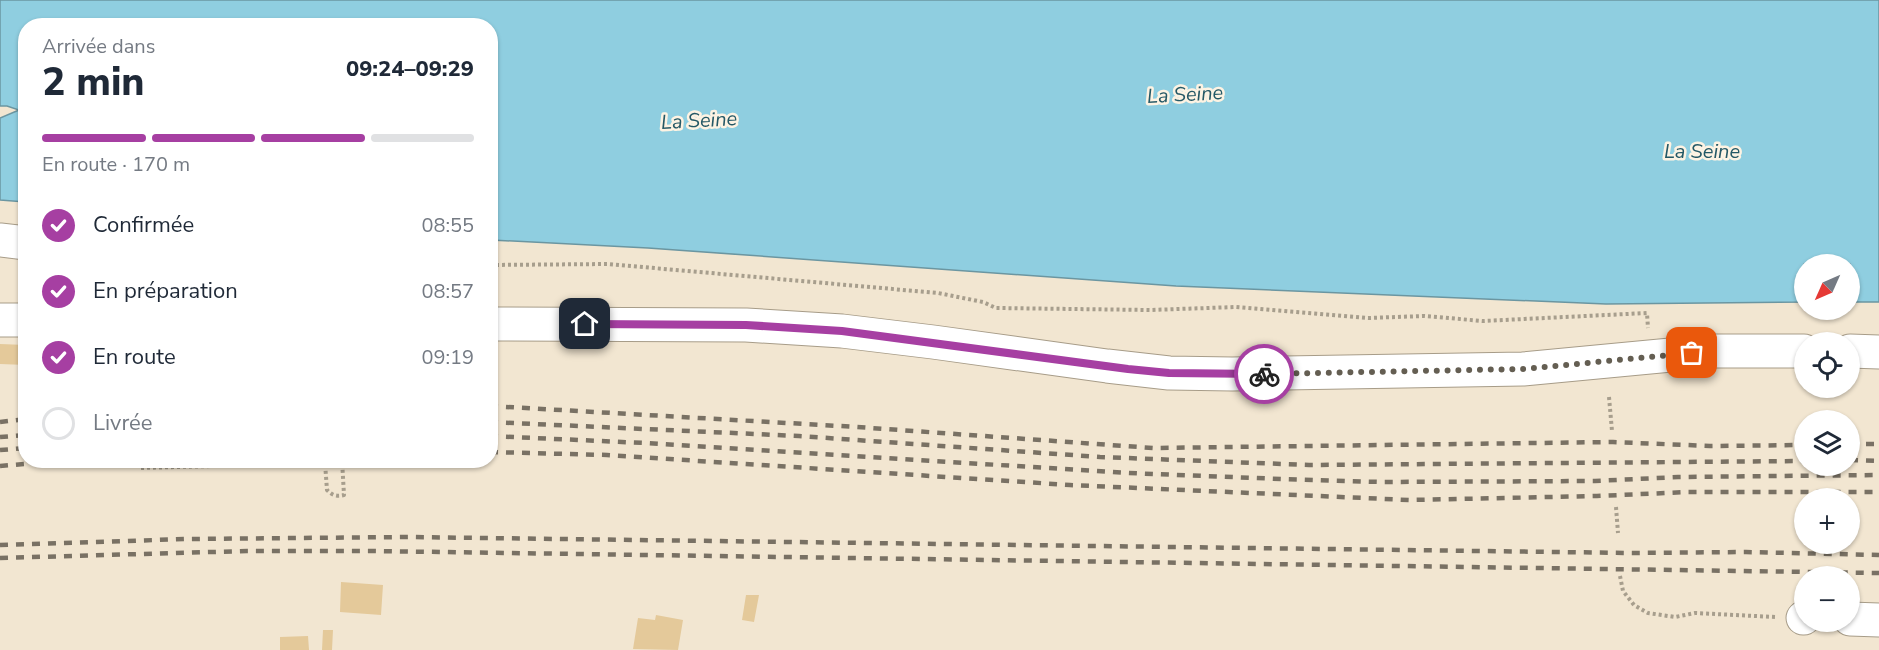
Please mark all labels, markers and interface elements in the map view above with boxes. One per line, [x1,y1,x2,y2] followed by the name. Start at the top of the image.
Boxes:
[42,33,155,60] text: Arrivée dans
[346,54,474,84] text: 09:24–09:29
[42,56,145,109] text: 2 min
[1146,79,1224,110] water label: La Seine
[660,105,738,136] water label: La Seine
[1664,138,1740,165] water label: La Seine
[42,151,190,178] text: En route · 170 m
[42,209,75,242] icon: check
[93,210,194,240] text: Confirmée
[421,212,474,239] text: 08:55
[1794,254,1860,320] north arrow
[1794,254,1860,632] map controls
[42,275,75,308] icon: check
[93,276,238,306] text: En préparation
[421,278,474,305] text: 08:57
[559,298,610,349] pin
[568,307,601,340] icon: home
[1666,327,1717,378] pin
[1794,332,1860,398] button: locate
[1675,336,1708,369] icon: bag
[42,341,75,374] icon: check
[93,342,176,372] text: En route
[421,344,474,371] text: 09:19
[1234,344,1294,404] courier
[1248,358,1281,391] icon: bike
[93,408,153,438] text: Livrée
[1794,410,1860,476] button: layers
[1794,488,1860,554] button: +
[1794,566,1860,632] button: −

